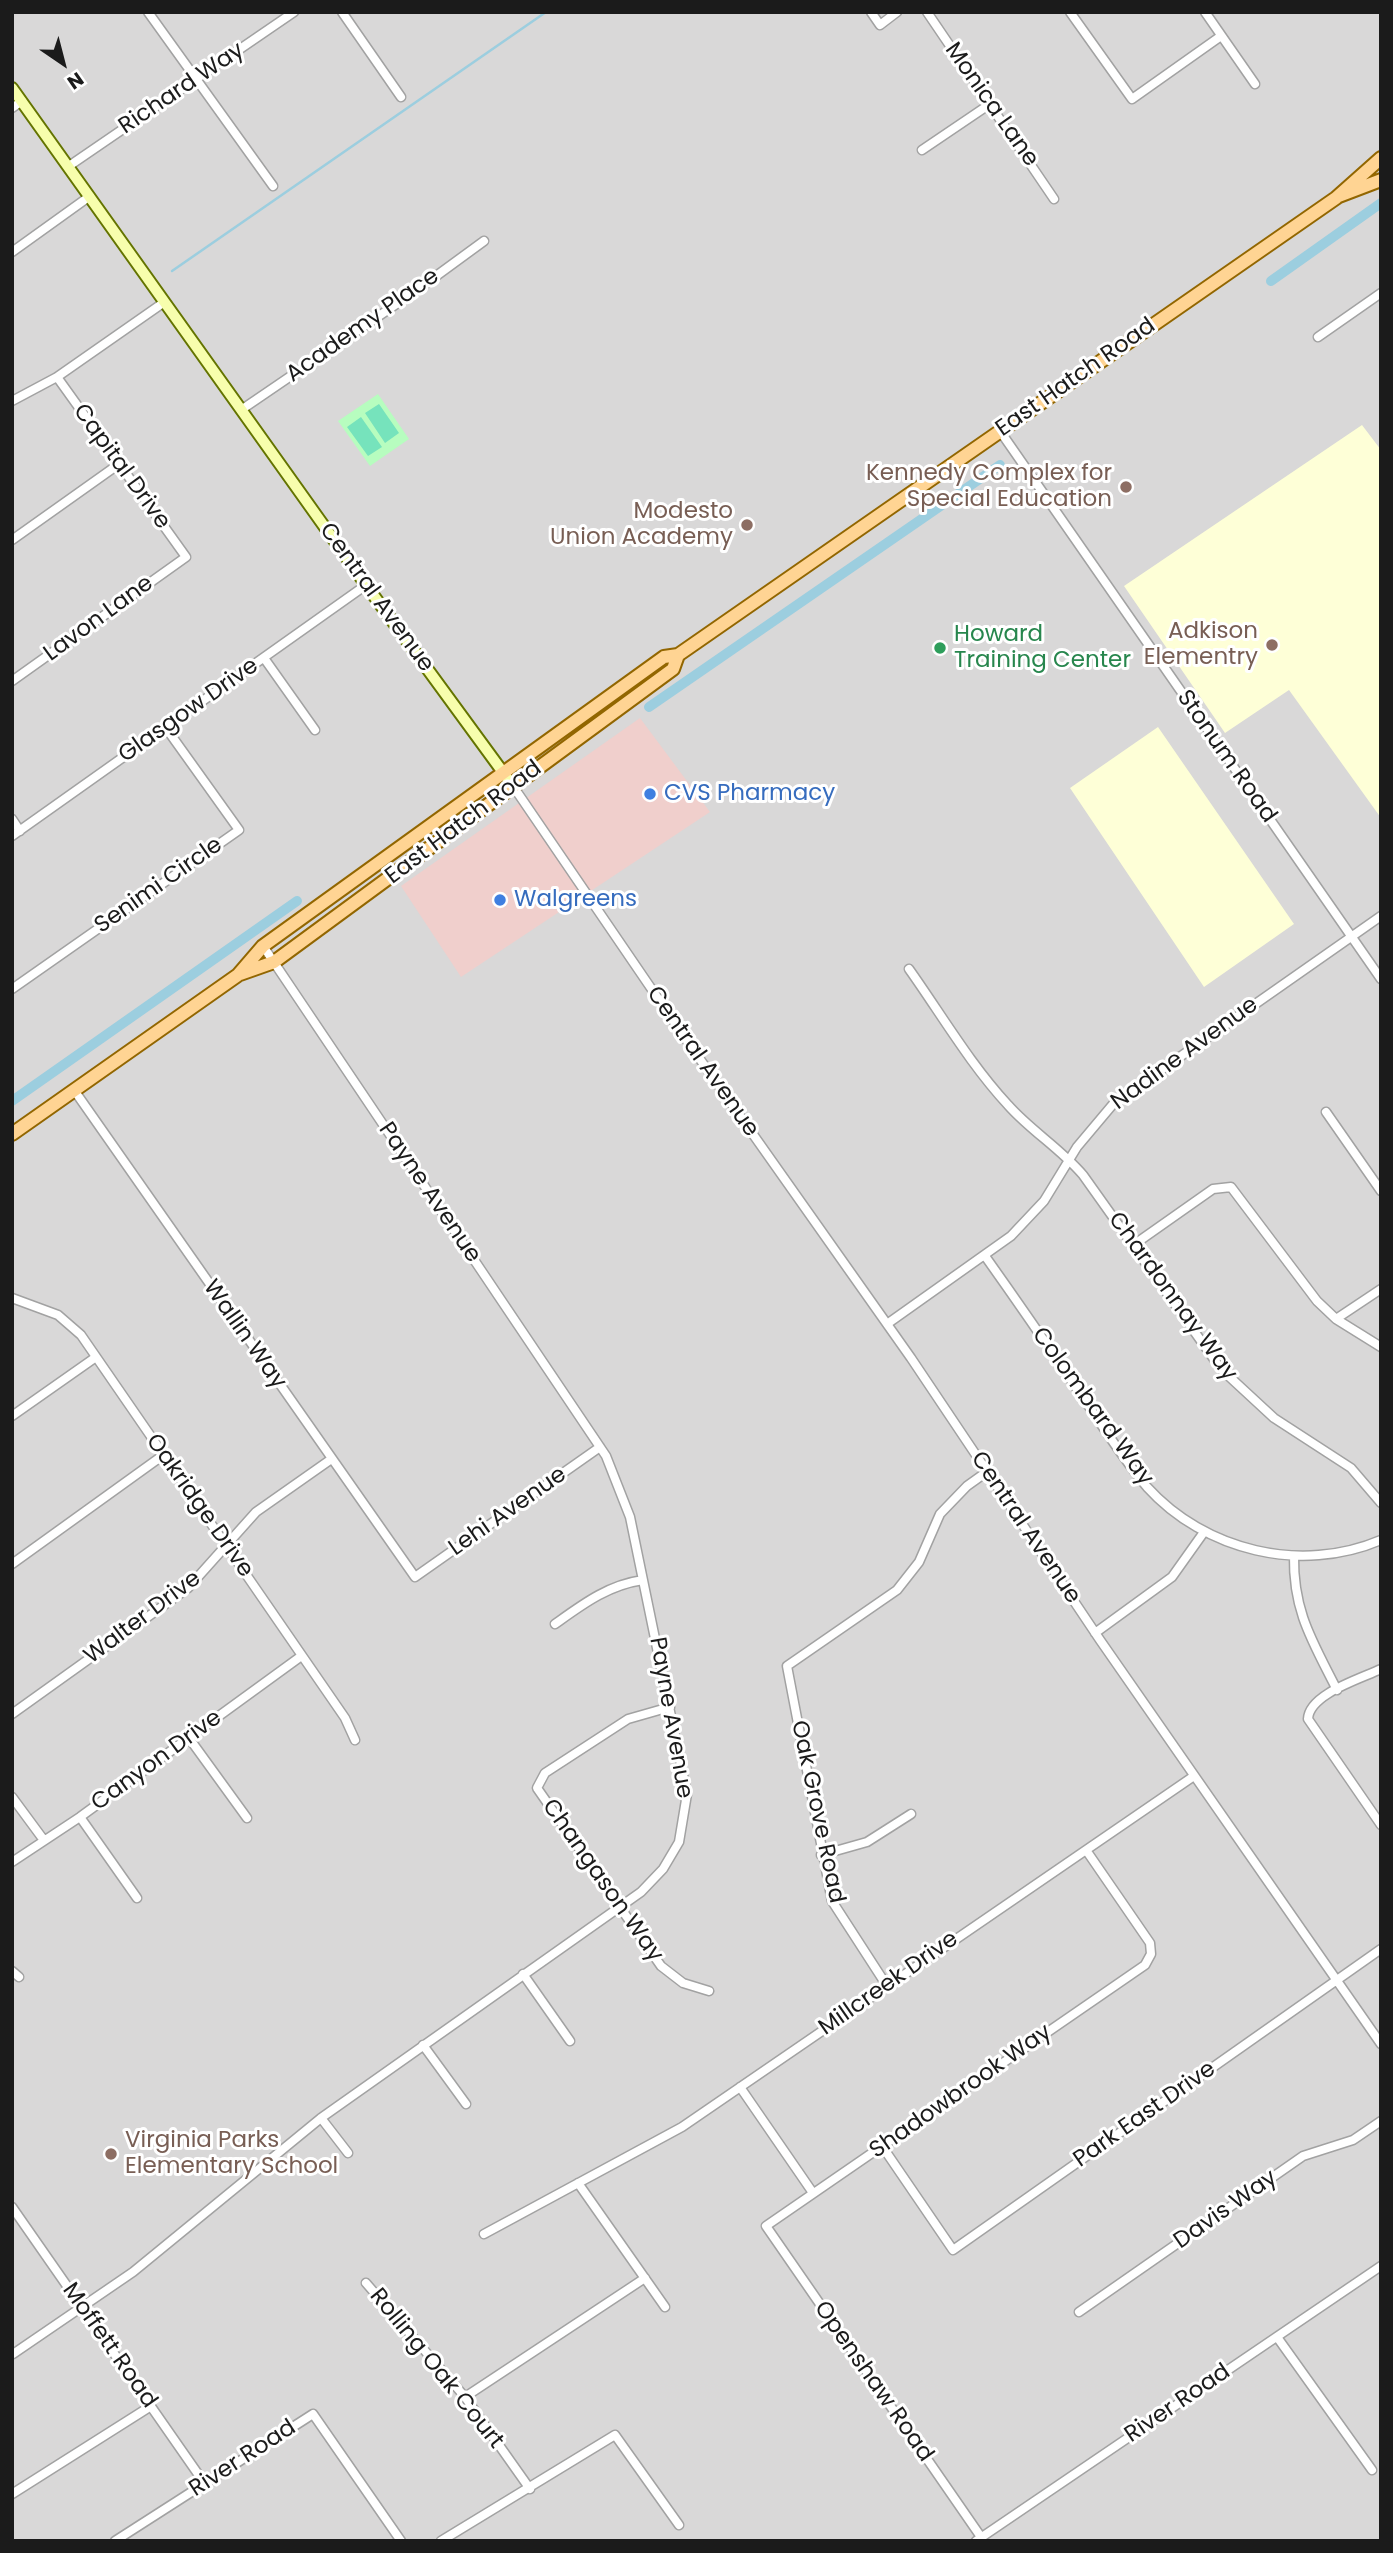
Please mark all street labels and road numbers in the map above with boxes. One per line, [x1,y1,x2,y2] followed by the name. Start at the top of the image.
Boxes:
[114,37,250,141] street label: Richard Way
[938,38,1044,172] street label: Monica Lane
[281,263,445,389] street label: Academy Place
[991,313,1161,443] street label: East Hatch Road
[66,399,176,535] street label: Capital Drive
[313,518,439,678] street label: Central Avenue
[39,570,159,668] street label: Lavon Lane
[114,653,264,769] street label: Glasgow Drive
[1170,685,1282,829] street label: Stonum Road
[380,755,548,891] street label: East Hatch Road
[90,832,228,940] street label: Senimi Circle
[640,981,764,1143] street label: Central Avenue
[1106,992,1264,1116] street label: Nadine Avenue
[372,1118,486,1268] street label: Payne Avenue
[1102,1207,1242,1387] street label: Chardonnay Way
[196,1275,292,1395] street label: Wallin Way
[1025,1322,1159,1492] street label: Colombard Way
[139,1429,259,1583] street label: Oakridge Drive
[964,1447,1086,1609] street label: Central Avenue
[444,1461,572,1563] street label: Lehi Avenue
[79,1565,207,1671] street label: Walter Drive
[642,1635,698,1801] street label: Payne Avenue
[87,1705,227,1817] street label: Canyon Drive
[784,1718,850,1906] street label: Oak Grove Road
[536,1794,668,1968] street label: Changason Way
[814,1926,964,2042] street label: Millcreek Drive
[865,2019,1057,2165] street label: Shadowbrook Way
[1069,2056,1221,2174] street label: Park East Drive
[1169,2164,1283,2256] street label: Davis Way
[56,2278,162,2414] street label: Moffett Road
[363,2283,509,2455] street label: Rolling Oak Court
[807,2296,939,2468] street label: Openshaw Road
[1120,2359,1236,2449] street label: River Road
[185,2414,301,2504] street label: River Road

